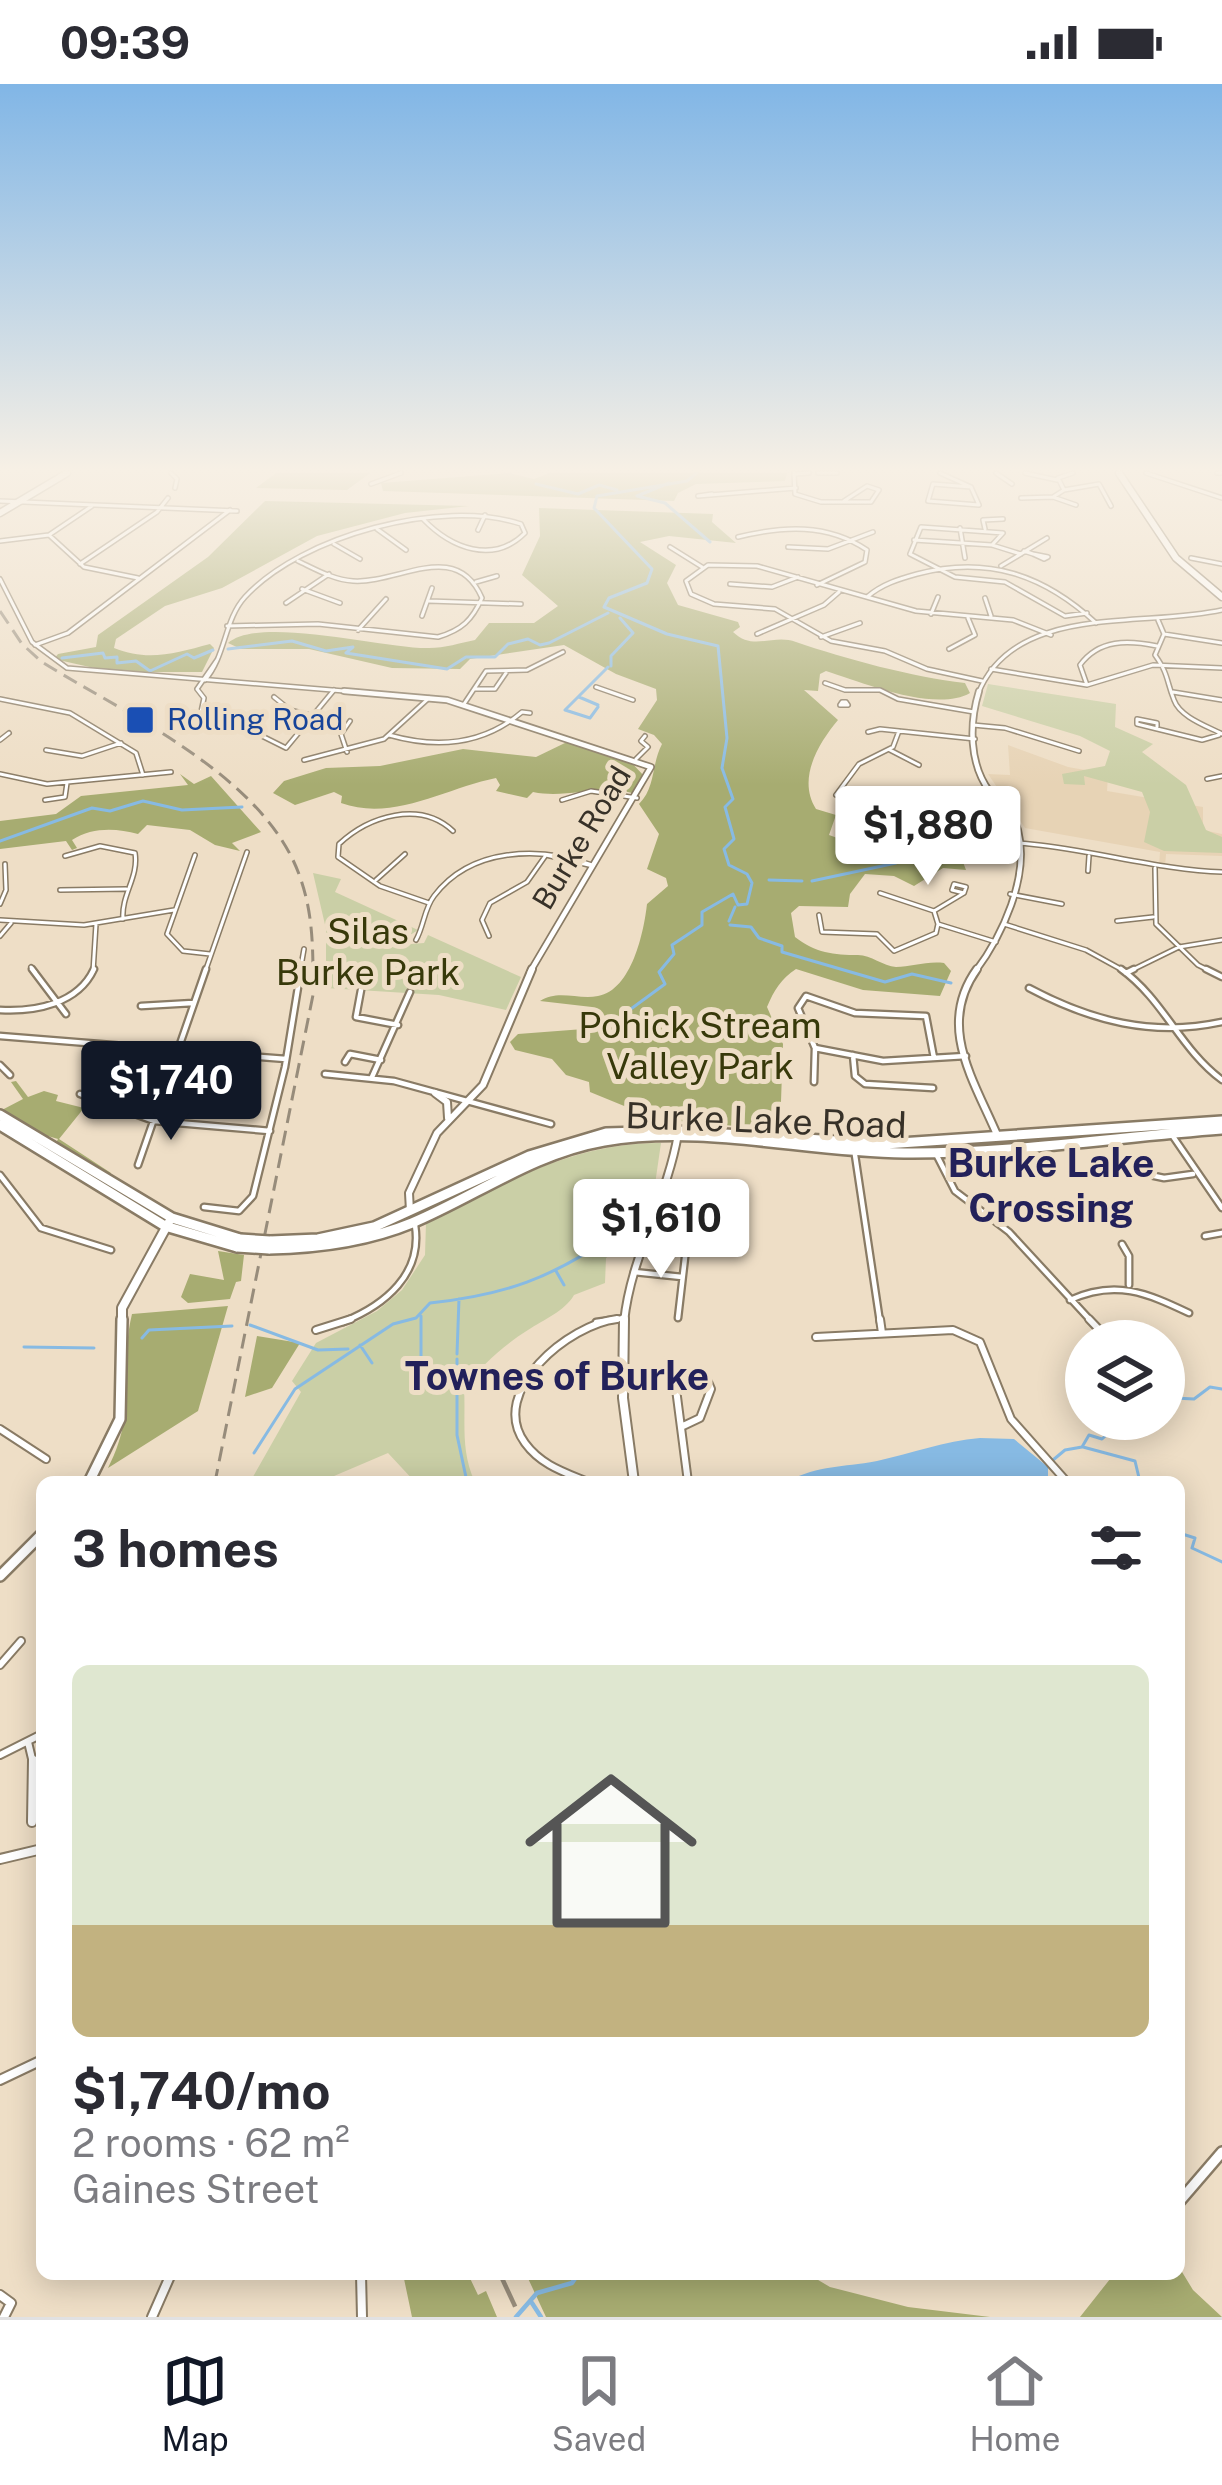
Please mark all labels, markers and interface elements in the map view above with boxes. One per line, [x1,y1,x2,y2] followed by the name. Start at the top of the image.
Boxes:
[60,16,190,69] text: 09:39
[167,701,343,737] place label: Rolling Road
[124,704,156,736] marker: Rolling Road
[524,759,638,916] street label: Burke Road
[830,786,1026,888] pin: $1,880
[862,802,994,848] text: $1,880
[276,910,460,993] park label: Silas Burke Park
[578,1004,822,1087] park label: Pohick Stream Valley Park
[73,1041,269,1143] pin: $1,740
[108,1057,234,1103] text: $1,740
[625,1094,907,1146] street label: Burke Lake Road
[947,1140,1155,1231] district label: Burke Lake Crossing
[563,1179,759,1281] pin: $1,610
[600,1195,722,1241] text: $1,610
[1065,1320,1185,1440] map controls
[1065,1320,1185,1440] button: layers
[405,1353,709,1399] district label: Townes of Burke
[1083,1515,1149,1581] icon: filters
[72,1519,279,1578] text: 3 homes
[503,1743,719,1959] icon: home
[72,2061,331,2120] text: $1,740/mo
[72,2120,350,2166] text: 2 rooms · 62 m²
[72,2166,320,2212] text: Gaines Street
[162,2348,229,2458] tab: Map
[552,2348,646,2458] tab: Saved
[969,2348,1060,2458] tab: Home

